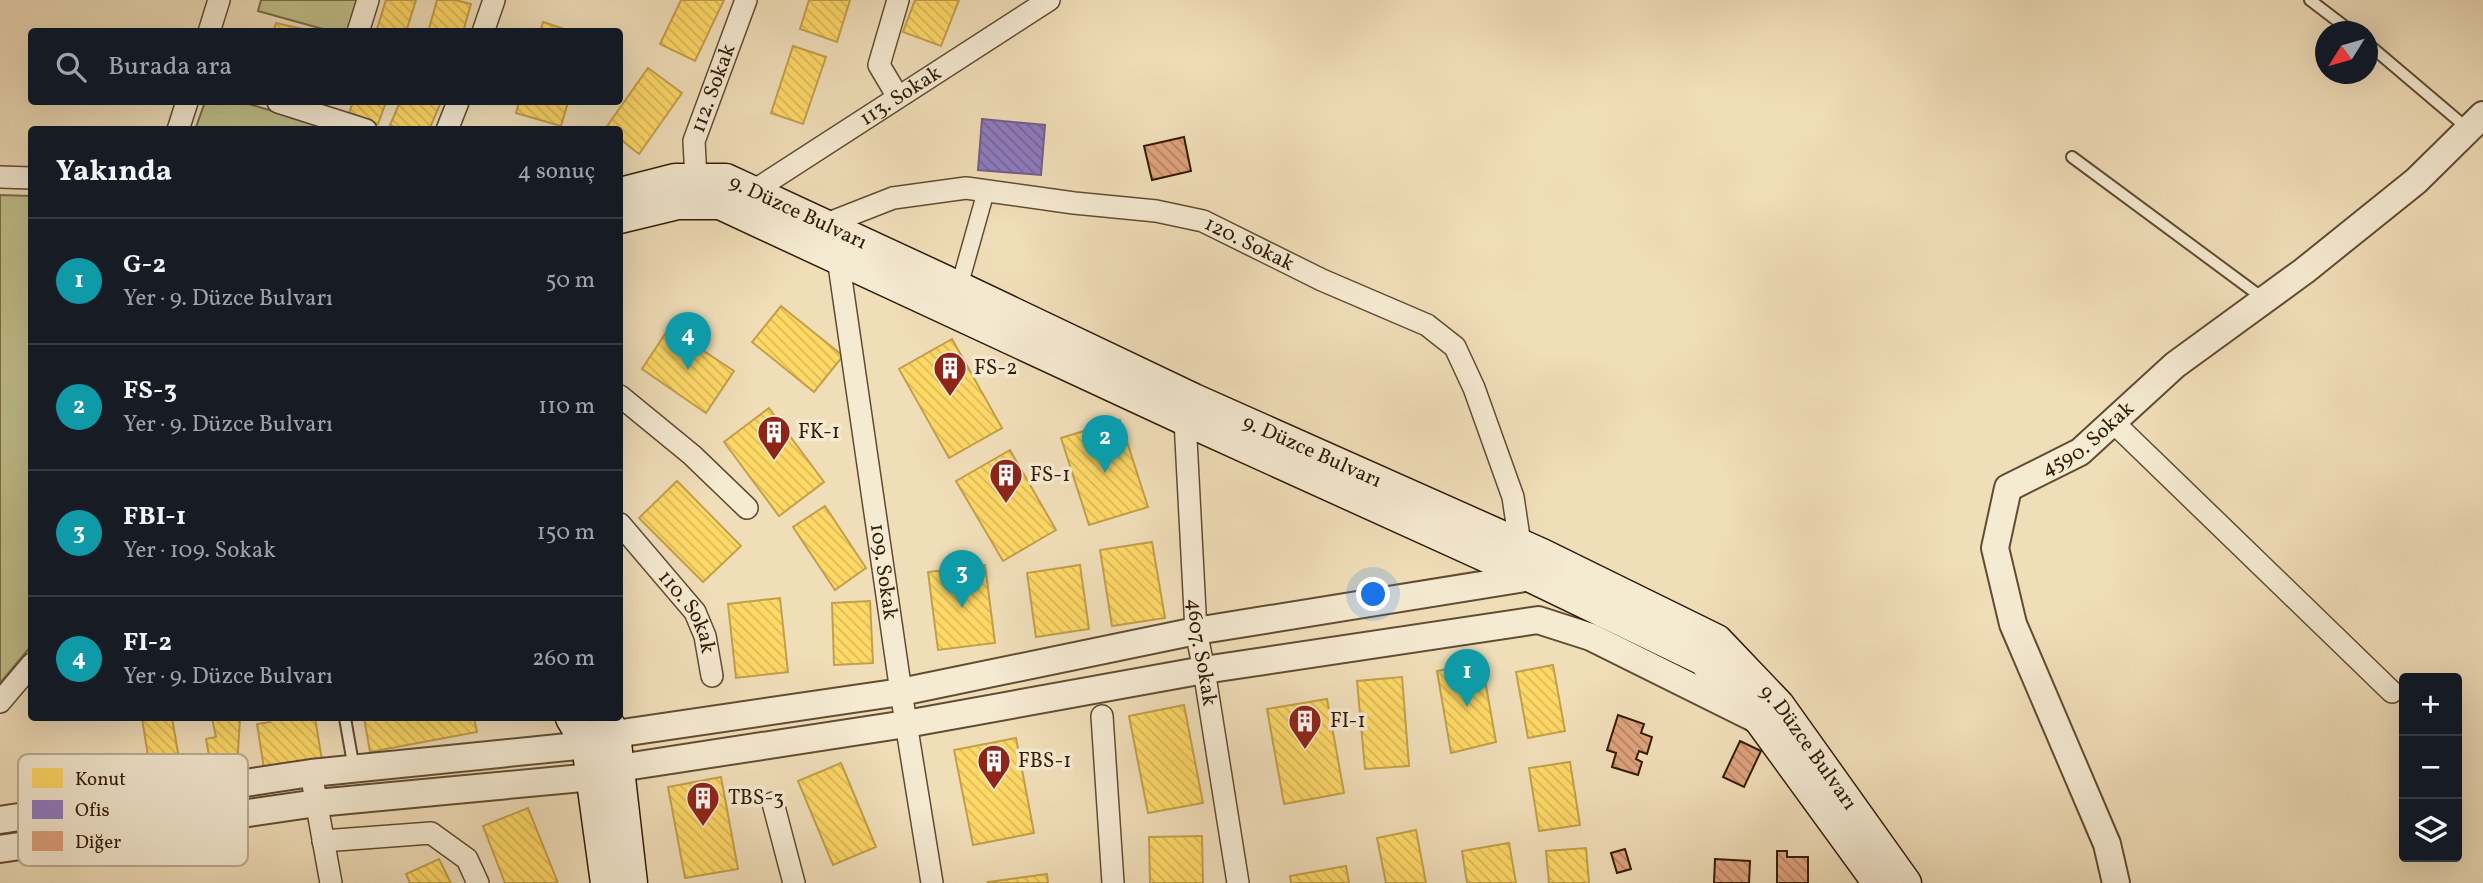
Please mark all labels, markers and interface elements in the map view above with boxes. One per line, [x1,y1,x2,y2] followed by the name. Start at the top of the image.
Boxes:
[2315,21,2378,84] north arrow
[28,28,623,105] search box
[684,39,743,137] street label: 112. Sokak
[52,48,90,86] icon: search
[108,49,232,85] text: Burada ara
[854,58,948,133] street label: 113. Sokak
[56,151,172,193] text: Yakında
[518,156,595,188] text: 4 sonuç
[724,168,872,257] street label: 9. Düzce Bulvarı
[1199,209,1300,279] street label: 120. Sokak
[123,247,166,283] text: G-2
[74,265,84,297] text: 1
[546,265,595,297] text: 50 m
[123,283,333,315] text: Yer · 9. Düzce Bulvarı
[665,312,711,370] pin: 4
[931,349,969,398] building icon: FS-2
[974,354,1017,383] place label: FS-2
[123,373,177,409] text: FS-3
[73,391,85,423] text: 2
[538,391,595,423] text: 110 m
[2036,394,2141,484] street label: 4590. Sokak
[1238,408,1386,495] street label: 9. Düzce Bulvarı
[123,409,333,441] text: Yer · 9. Düzce Bulvarı
[755,413,793,462] building icon: FK-1
[1082,415,1128,473] pin: 2
[798,418,840,447] place label: FK-1
[987,456,1025,505] building icon: FS-1
[1030,461,1070,490] place label: FS-1
[123,499,186,535] text: FBI-1
[73,517,85,549] text: 3
[537,517,595,549] text: 150 m
[862,522,905,622] street label: 109. Sokak
[123,535,276,567] text: Yer · 109. Sokak
[939,550,985,608] pin: 3
[651,564,722,656] street label: 110. Sokak
[1356,577,1390,611] your location
[1180,598,1224,709] street label: 4607. Sokak
[123,625,172,661] text: FI-2
[72,643,86,675] text: 4
[532,643,595,675] text: 260 m
[1444,649,1490,707] pin: 1
[123,661,333,693] text: Yer · 9. Düzce Bulvarı
[2399,673,2462,862] map controls
[2399,673,2462,736] button: +
[1752,678,1864,816] street label: 9. Düzce Bulvarı
[1286,702,1324,751] building icon: FI-1
[1330,707,1366,736] place label: FI-1
[2399,736,2462,799] button: −
[975,742,1013,791] building icon: FBS-1
[1018,747,1071,776] place label: FBS-1
[18,754,248,866] legend
[75,767,126,793] text: Konut
[684,779,722,828] building icon: TBS-3
[728,784,784,813] place label: TBS-3
[75,798,110,824] text: Ofis
[2399,799,2462,862] button: layers
[75,830,121,856] text: Diğer

